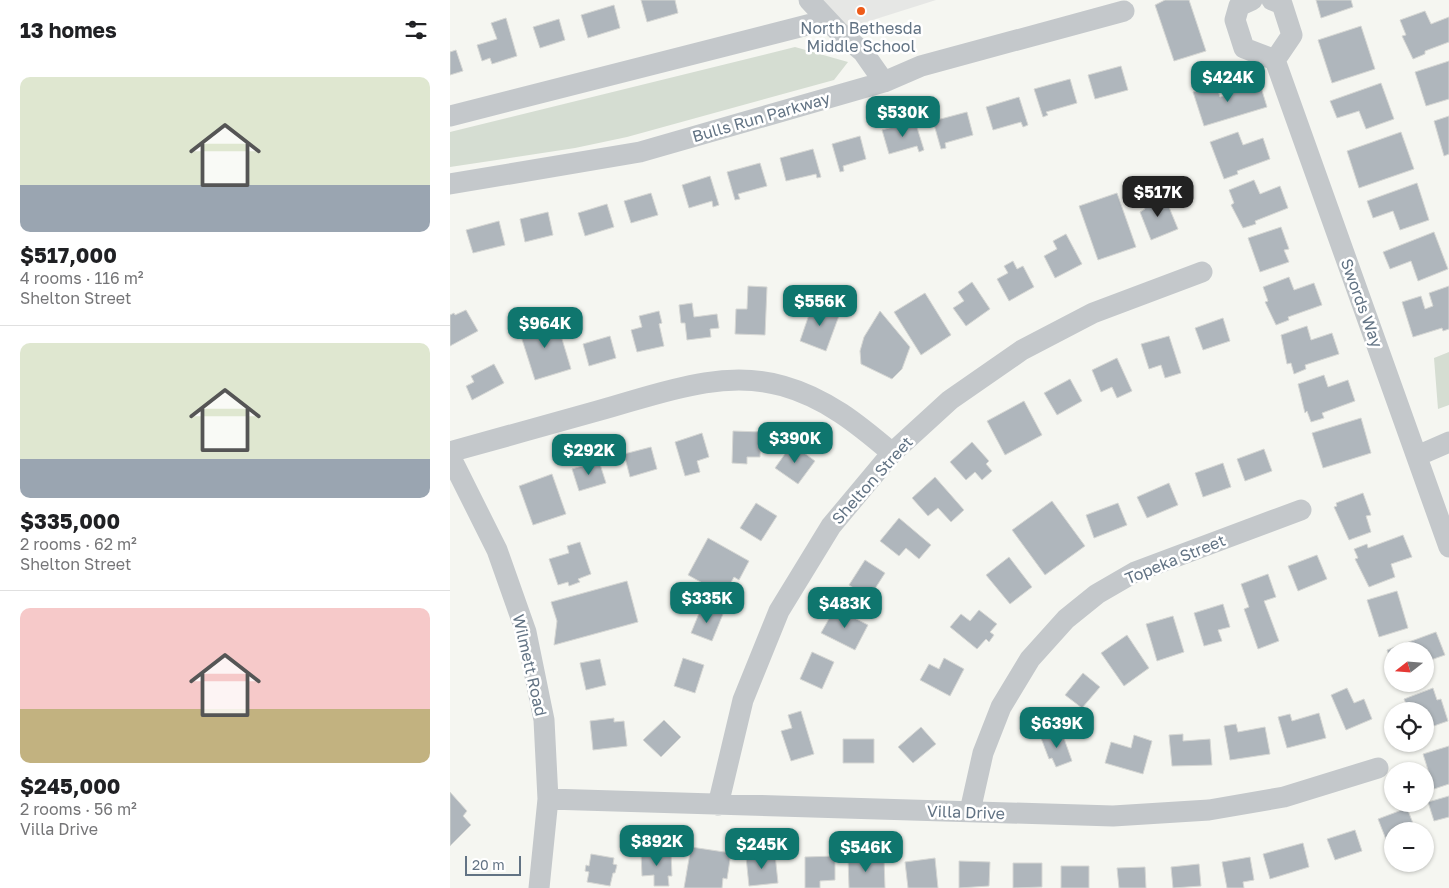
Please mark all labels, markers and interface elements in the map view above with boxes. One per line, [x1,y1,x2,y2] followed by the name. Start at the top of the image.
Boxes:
[855,5,867,17] marker: North Bethesda Middle School
[402,16,430,44] icon: filters
[20,17,117,43] text: 13 homes
[800,18,922,56] place label: North Bethesda Middle School
[1193,61,1263,103] pin: $424K
[1202,67,1254,87] text: $424K
[690,88,832,146] street label: Bulls Run Parkway
[868,96,938,138] pin: $530K
[877,102,929,122] text: $530K
[180,110,270,200] icon: home
[1123,176,1193,218] pin: $517K
[1133,182,1183,202] text: $517K
[20,242,117,268] text: $517,000
[1337,256,1387,350] street label: Swords Way
[20,268,144,288] text: 4 rooms · 116 m²
[785,284,855,327] pin: $556K
[20,288,131,308] text: Shelton Street
[794,291,846,311] text: $556K
[510,306,580,349] pin: $964K
[519,313,571,333] text: $964K
[180,375,270,465] icon: home
[760,422,830,464] pin: $390K
[769,428,821,448] text: $390K
[827,432,917,528] street label: Shelton Street
[554,434,624,476] pin: $292K
[563,440,615,460] text: $292K
[20,508,120,534] text: $335,000
[1122,530,1228,588] street label: Topeka Street
[20,534,137,554] text: 2 rooms · 62 m²
[20,554,131,574] text: Shelton Street
[672,582,742,624] pin: $335K
[810,586,880,629] pin: $483K
[681,588,733,608] text: $335K
[819,593,871,613] text: $483K
[509,612,551,718] street label: Wilmett Road
[180,640,270,730] icon: home
[1384,642,1434,692] north arrow
[1384,642,1434,872] map controls
[1384,702,1434,752] button: locate
[1022,706,1092,749] pin: $639K
[1031,713,1083,733] text: $639K
[1384,762,1434,812] button: +
[20,773,121,799] text: $245,000
[20,799,137,819] text: 2 rooms · 56 m²
[927,801,1005,823] street label: Villa Drive
[20,819,98,839] text: Villa Drive
[1384,822,1434,872] button: −
[622,824,692,867] pin: $892K
[727,828,797,870] pin: $245K
[831,830,901,873] pin: $546K
[631,831,683,851] text: $892K
[736,834,788,854] text: $245K
[840,837,892,857] text: $546K
[465,853,521,876] scale bar
[472,856,505,873] text: 20 m

